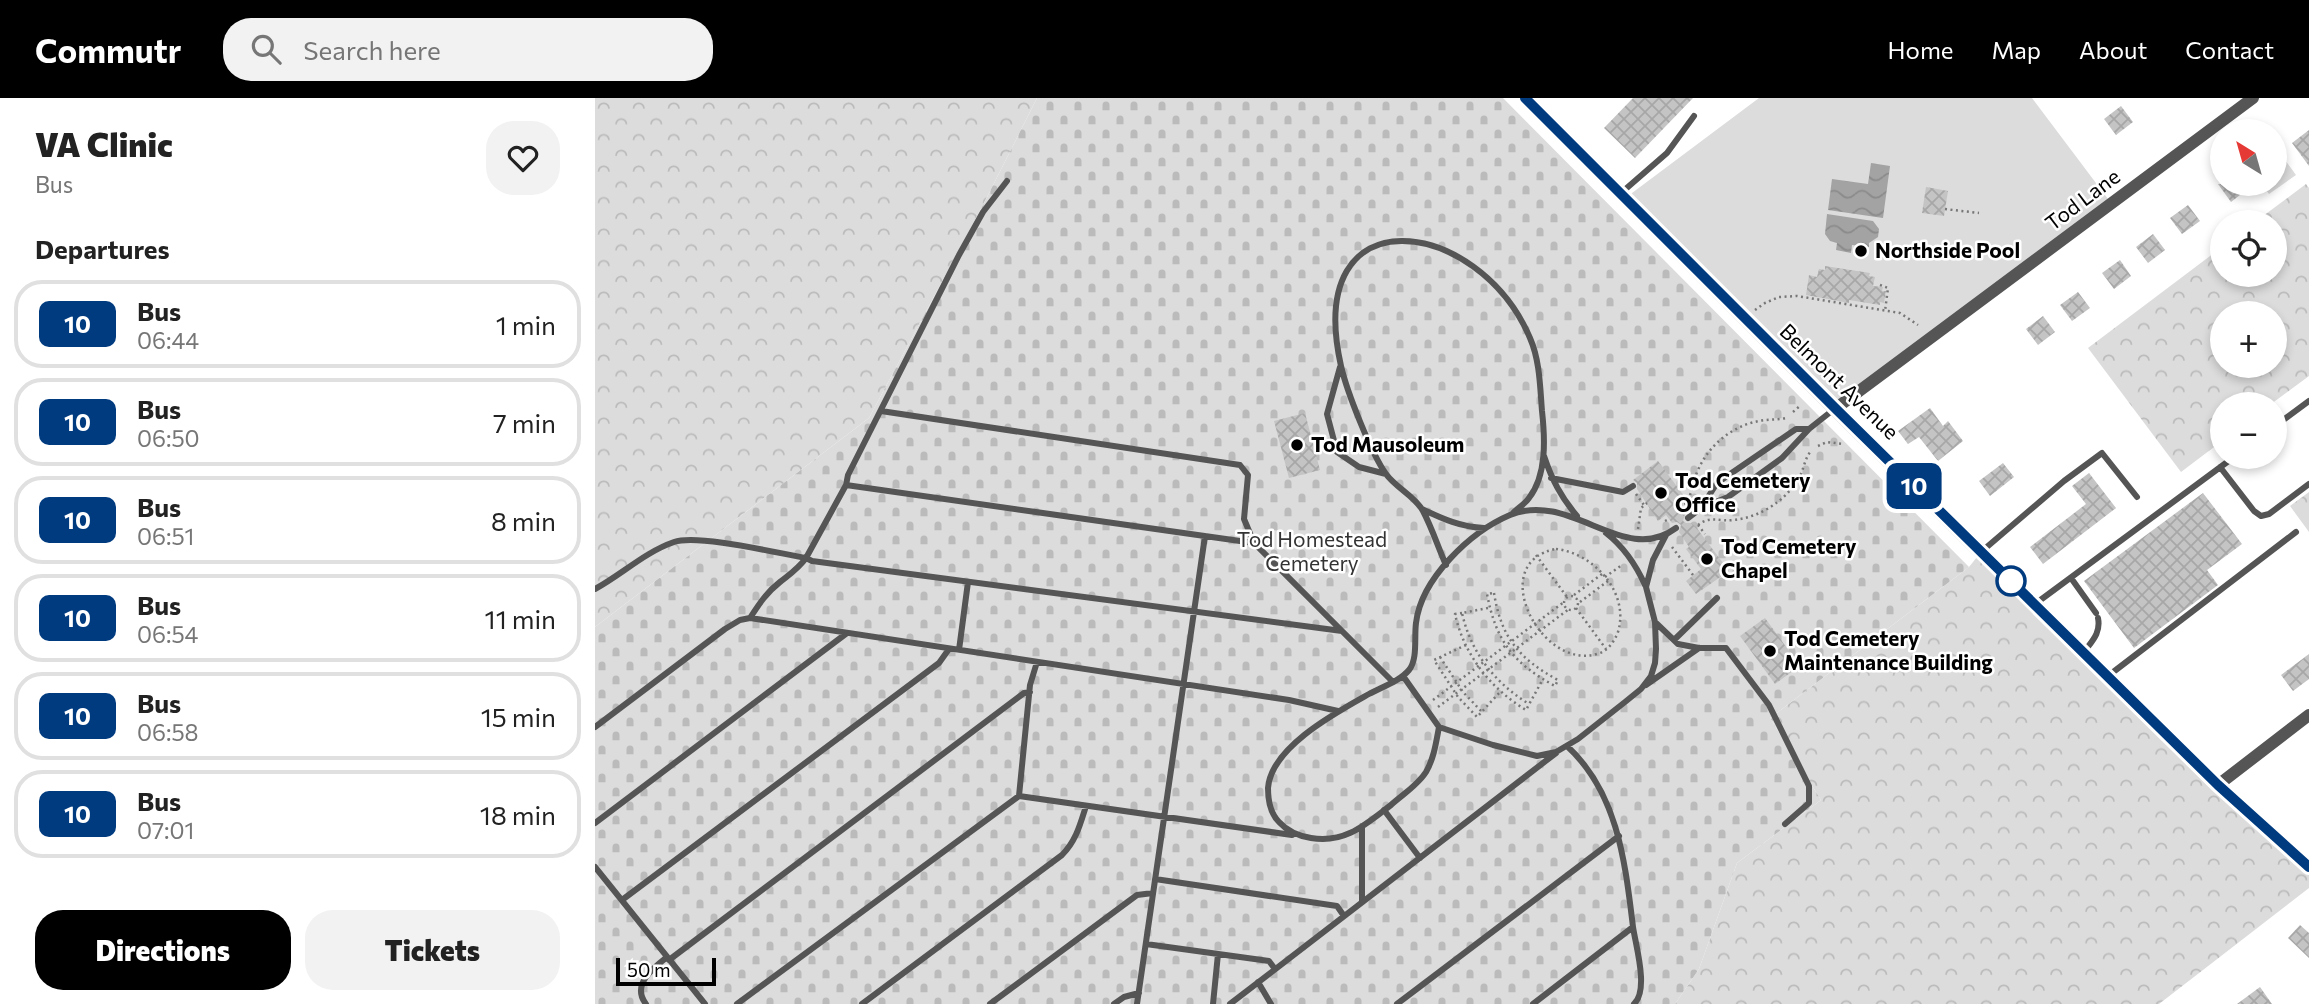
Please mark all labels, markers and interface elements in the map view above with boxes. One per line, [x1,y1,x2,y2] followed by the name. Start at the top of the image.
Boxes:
[223,18,713,81] search box
[35,29,181,70] text: Commutr
[247,30,285,68] icon: search
[303,34,441,65] text: Search here
[1888,35,1954,64] text: Home
[1992,35,2041,64] text: Map
[2079,35,2147,64] text: About
[2185,35,2274,64] text: Contact
[2210,119,2287,196] north arrow
[2210,119,2287,469] map controls
[486,121,560,195] button: heart
[35,123,173,164] text: VA Clinic
[2040,163,2124,235] street label: Tod Lane
[35,170,73,198] text: Bus
[2210,210,2287,287] button: locate
[35,233,170,264] text: Departures
[1875,237,2020,262] place label: Northside Pool
[1853,243,1869,259] marker: Northside Pool
[137,295,181,326] text: Bus
[2210,301,2287,378] button: +
[64,309,91,338] text: 10
[496,309,556,340] text: 1 min
[1775,318,1905,444] street label: Belmont Avenue
[137,326,199,354] text: 06:44
[2210,392,2287,469] button: −
[137,393,181,424] text: Bus
[64,407,91,436] text: 10
[493,407,556,438] text: 7 min
[137,424,200,452] text: 06:50
[1311,431,1464,456] place label: Tod Mausoleum
[1289,437,1305,453] marker: Tod Mausoleum
[1883,463,1945,509] line badge: 10
[1675,467,1811,516] place label: Tod Cemetery Office
[1901,471,1927,500] text: 10
[1653,485,1669,501] marker: Tod Cemetery Office
[137,491,181,522] text: Bus
[64,505,91,534] text: 10
[491,505,556,536] text: 8 min
[137,522,194,550] text: 06:51
[1237,526,1387,575] park label: Tod Homestead Cemetery
[1721,533,1857,582] place label: Tod Cemetery Chapel
[1699,551,1715,567] marker: Tod Cemetery Chapel
[1996,566,2026,596] unlabelled marker
[137,589,181,620] text: Bus
[64,603,91,632] text: 10
[485,603,556,634] text: 11 min
[137,620,198,648] text: 06:54
[1784,625,1993,674] place label: Tod Cemetery Maintenance Building
[1762,643,1778,659] marker: Tod Cemetery Maintenance Building
[137,687,181,718] text: Bus
[64,701,91,730] text: 10
[481,701,556,732] text: 15 min
[137,718,199,746] text: 06:58
[137,785,181,816] text: Bus
[64,799,91,828] text: 10
[480,799,556,830] text: 18 min
[137,816,194,844] text: 07:01
[35,910,291,990] button: Directions
[305,910,560,990] button: Tickets
[616,955,716,987] scale bar
[627,958,671,981] text: 50 m

